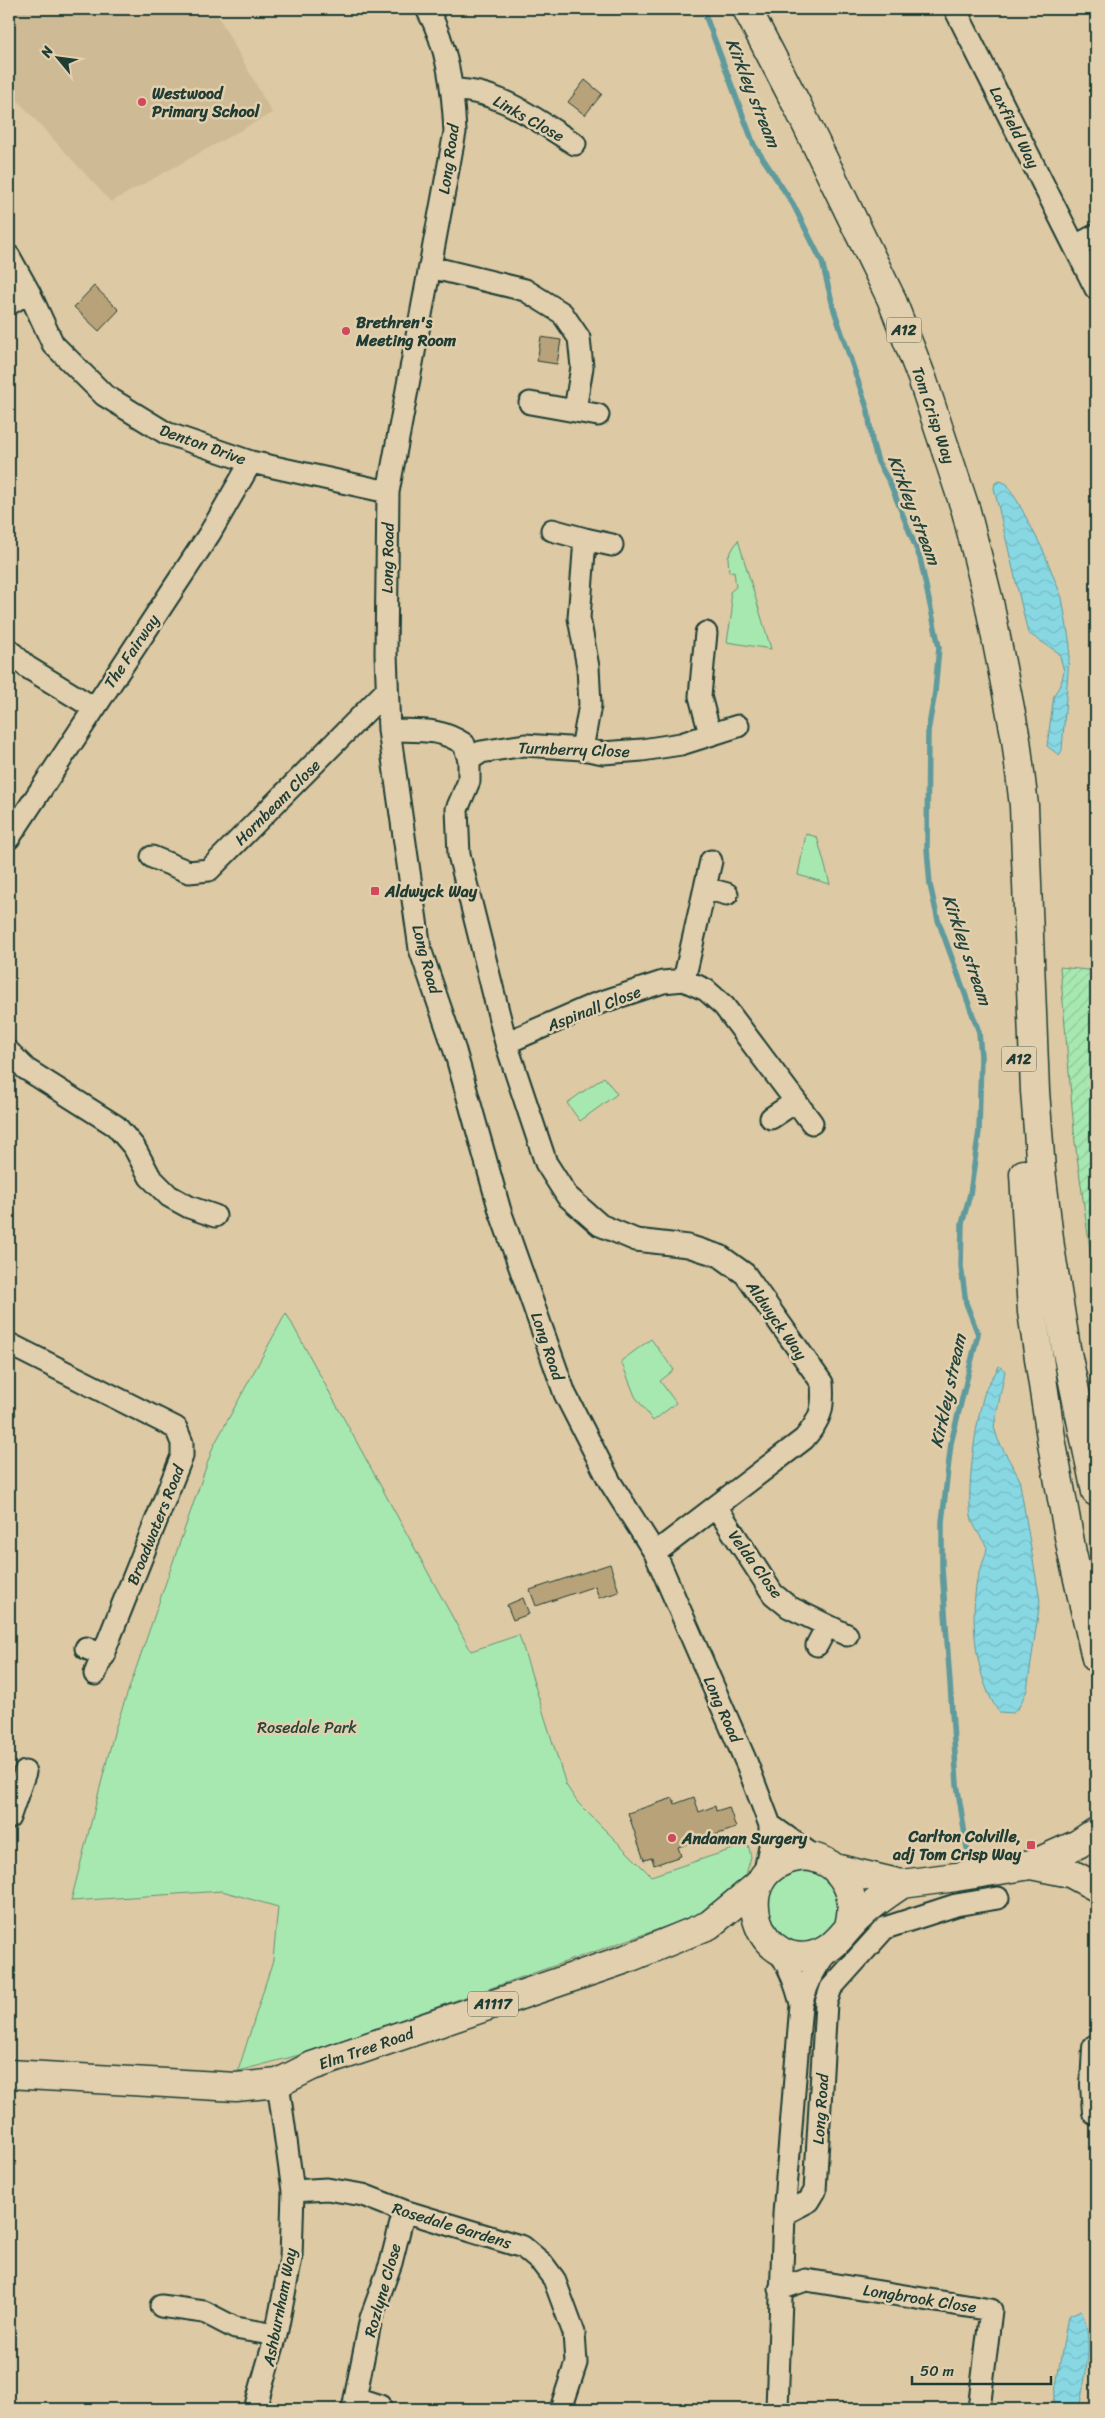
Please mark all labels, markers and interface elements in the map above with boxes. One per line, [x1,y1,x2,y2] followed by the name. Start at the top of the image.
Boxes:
[32,32,82,82] north arrow
[716,33,790,154] water label: Kirkley stream
[33,41,60,63] text: N
[152,79,261,126] place label: Westwood Primary School
[981,81,1048,174] street label: Laxfield Way
[488,87,570,150] street label: Links Close
[136,96,148,108] marker: Westwood Primary School
[429,121,468,196] street label: Long Road
[355,308,457,355] place label: Brethren's Meeting Room
[886,318,922,342] road number: A12
[340,325,352,337] marker: Brethren's Meeting Room
[903,363,964,468] street label: Tom Crisp Way
[155,415,250,474] street label: Denton Drive
[878,450,950,571] water label: Kirkley stream
[372,521,403,594] street label: Long Road
[96,607,168,695] street label: The Fairway
[518,733,630,766] street label: Turnberry Close
[227,752,328,853] street label: Hornbeam Close
[384,877,478,906] place label: Aldwyck Way
[369,885,381,897] marker: Aldwyck Way
[933,890,1001,1011] water label: Kirkley stream
[403,921,450,999] street label: Long Road
[542,977,645,1040] street label: Aspinall Close
[1002,1046,1036,1072] road number: A12
[738,1273,815,1367] street label: Aldwyck Way
[522,1308,573,1386] street label: Long Road
[920,1330,976,1451] water label: Kirkley stream
[118,1459,193,1590] street label: Broadwaters Road
[720,1524,791,1605] street label: Velda Close
[695,1671,751,1749] street label: Long Road
[257,1713,357,1742] park label: Rosedale Park
[892,1822,1022,1869] place label: Carlton Colville, adj Tom Crisp Way
[681,1824,808,1853] place label: Andaman Surgery
[666,1832,678,1844] marker: Andaman Surgery
[1025,1839,1037,1851] marker: Carlton Colville, adj Tom Crisp Way
[468,1992,518,2016] road number: A1117
[315,2018,419,2078] street label: Elm Tree Road
[804,2071,838,2145] street label: Long Road
[389,2194,516,2258] street label: Rosedale Gardens
[355,2240,410,2340] street label: Rozlyne Close
[254,2245,305,2370] street label: Ashburnham Way
[861,2275,979,2322] street label: Longbrook Close
[912,2353,1051,2385] scale bar
[920,2358,955,2384] text: 50 m

